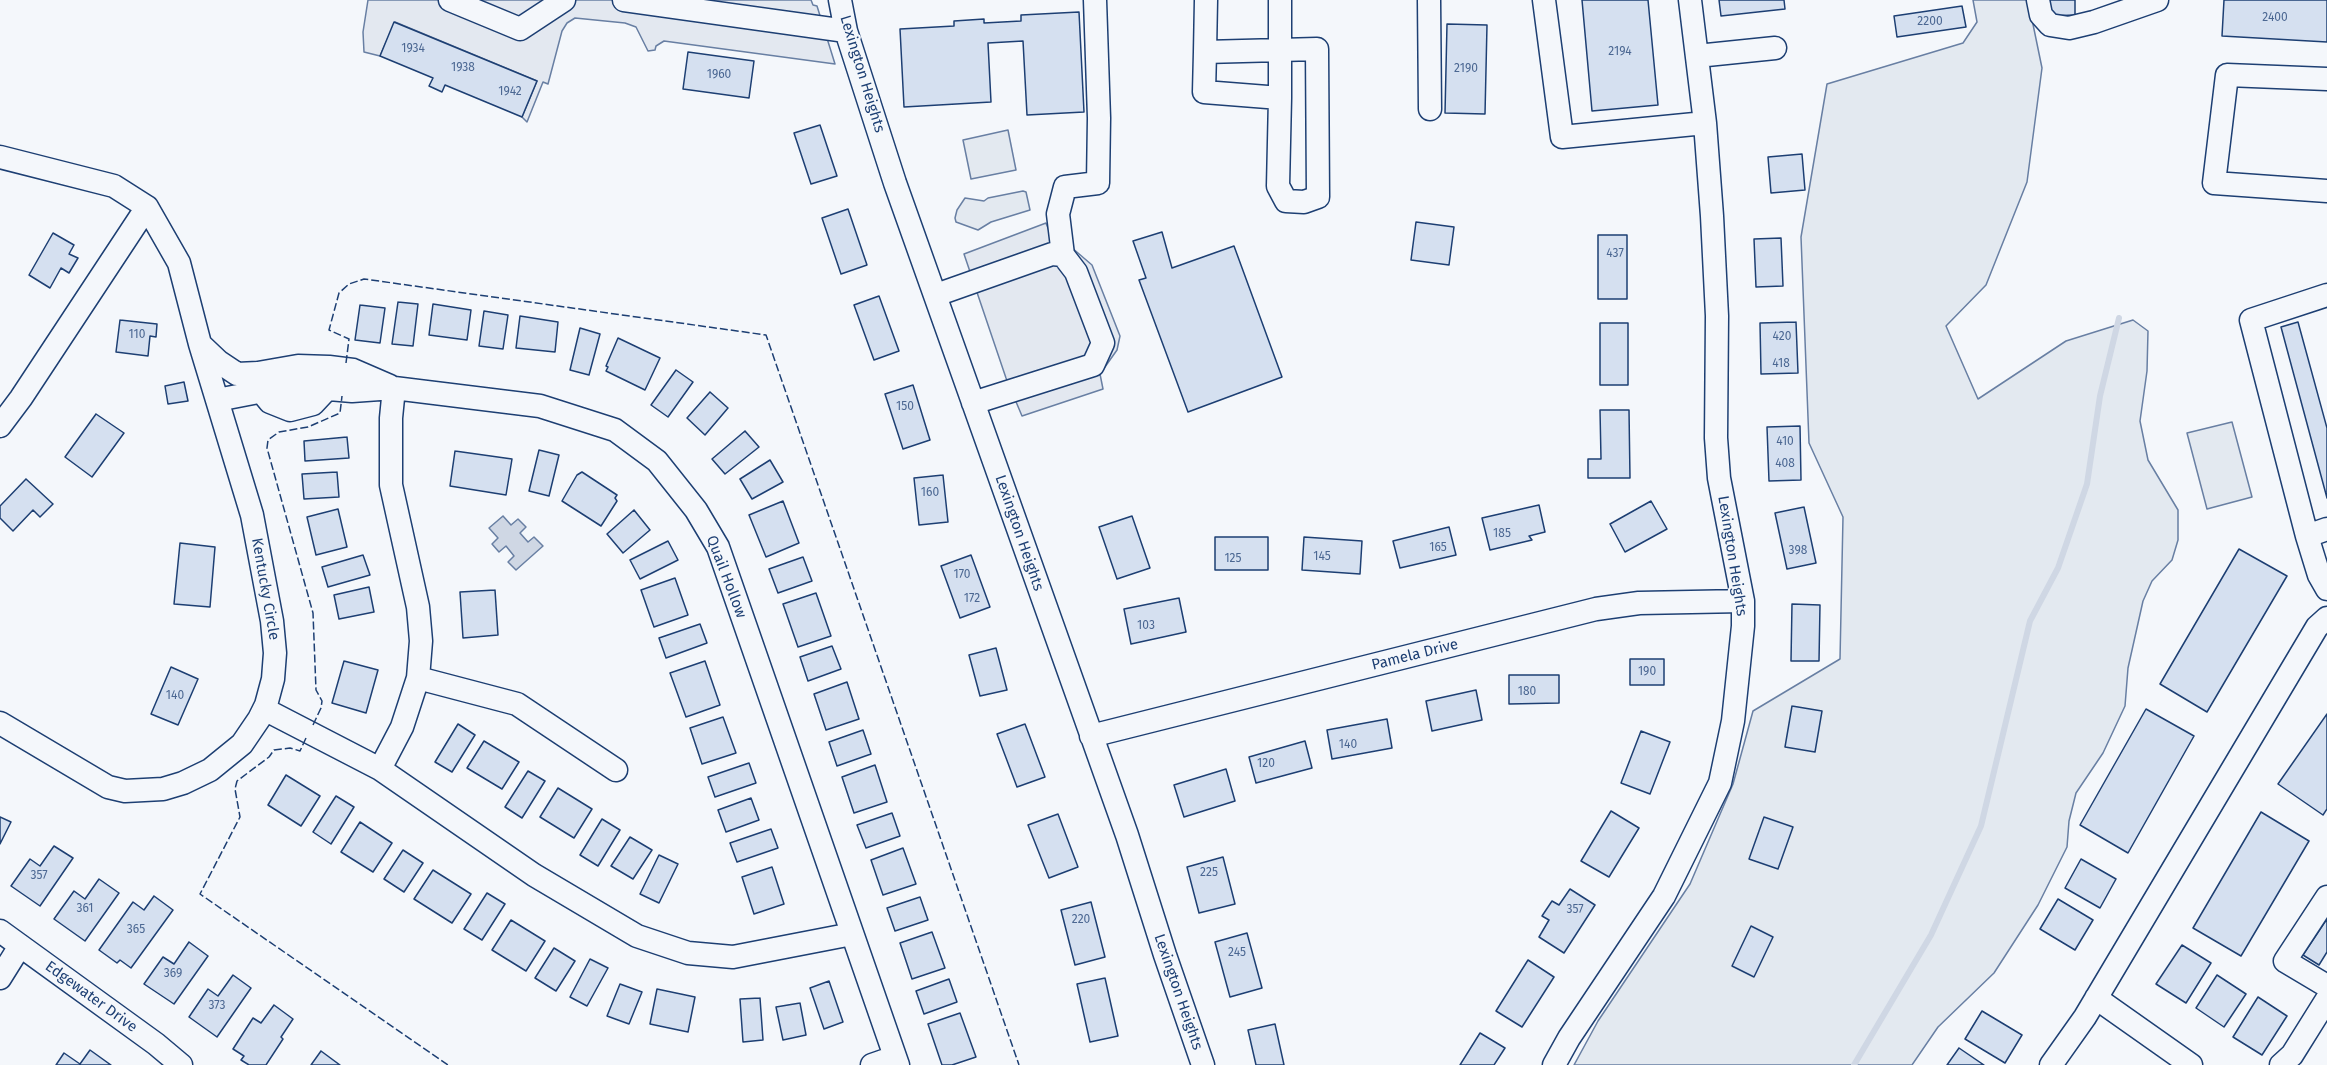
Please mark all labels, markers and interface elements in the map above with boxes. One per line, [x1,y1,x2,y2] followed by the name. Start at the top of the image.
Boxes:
[2262,11,2288,25] house number: 2400
[836,13,888,135] street label: Lexington Heights
[1917,15,1943,29] house number: 2200
[401,42,425,56] house number: 1934
[1608,45,1632,59] house number: 2194
[451,61,475,75] house number: 1938
[1454,62,1478,76] house number: 2190
[707,68,731,82] house number: 1960
[498,85,522,99] house number: 1942
[1606,247,1624,261] house number: 437
[129,328,145,342] house number: 110
[1773,330,1791,344] house number: 420
[1772,357,1790,371] house number: 418
[896,400,914,414] house number: 150
[1776,435,1794,449] house number: 410
[1775,457,1795,471] house number: 408
[991,473,1047,593] street label: Lexington Heights
[921,486,939,500] house number: 160
[1714,495,1750,617] street label: Lexington Heights
[1493,527,1511,541] house number: 185
[702,533,750,621] street label: Quail Hollow
[247,536,283,642] street label: Kentucky Circle
[1429,541,1447,555] house number: 165
[1789,544,1807,558] house number: 398
[1313,550,1331,564] house number: 145
[1224,552,1242,566] house number: 125
[953,568,971,582] house number: 170
[964,592,980,606] house number: 172
[1137,619,1155,633] house number: 103
[1370,636,1460,674] street label: Pamela Drive
[1638,665,1656,679] house number: 190
[1518,685,1536,699] house number: 180
[166,689,184,703] house number: 140
[1339,738,1357,752] house number: 140
[1257,757,1275,771] house number: 120
[1200,866,1218,880] house number: 225
[30,869,48,883] house number: 357
[77,902,93,916] house number: 361
[1566,903,1584,917] house number: 357
[1072,913,1090,927] house number: 220
[127,923,145,937] house number: 365
[1150,932,1206,1052] street label: Lexington Heights
[1228,946,1246,960] house number: 245
[41,958,141,1036] street label: Edgewater Drive
[164,967,182,981] house number: 369
[208,999,226,1013] house number: 373

